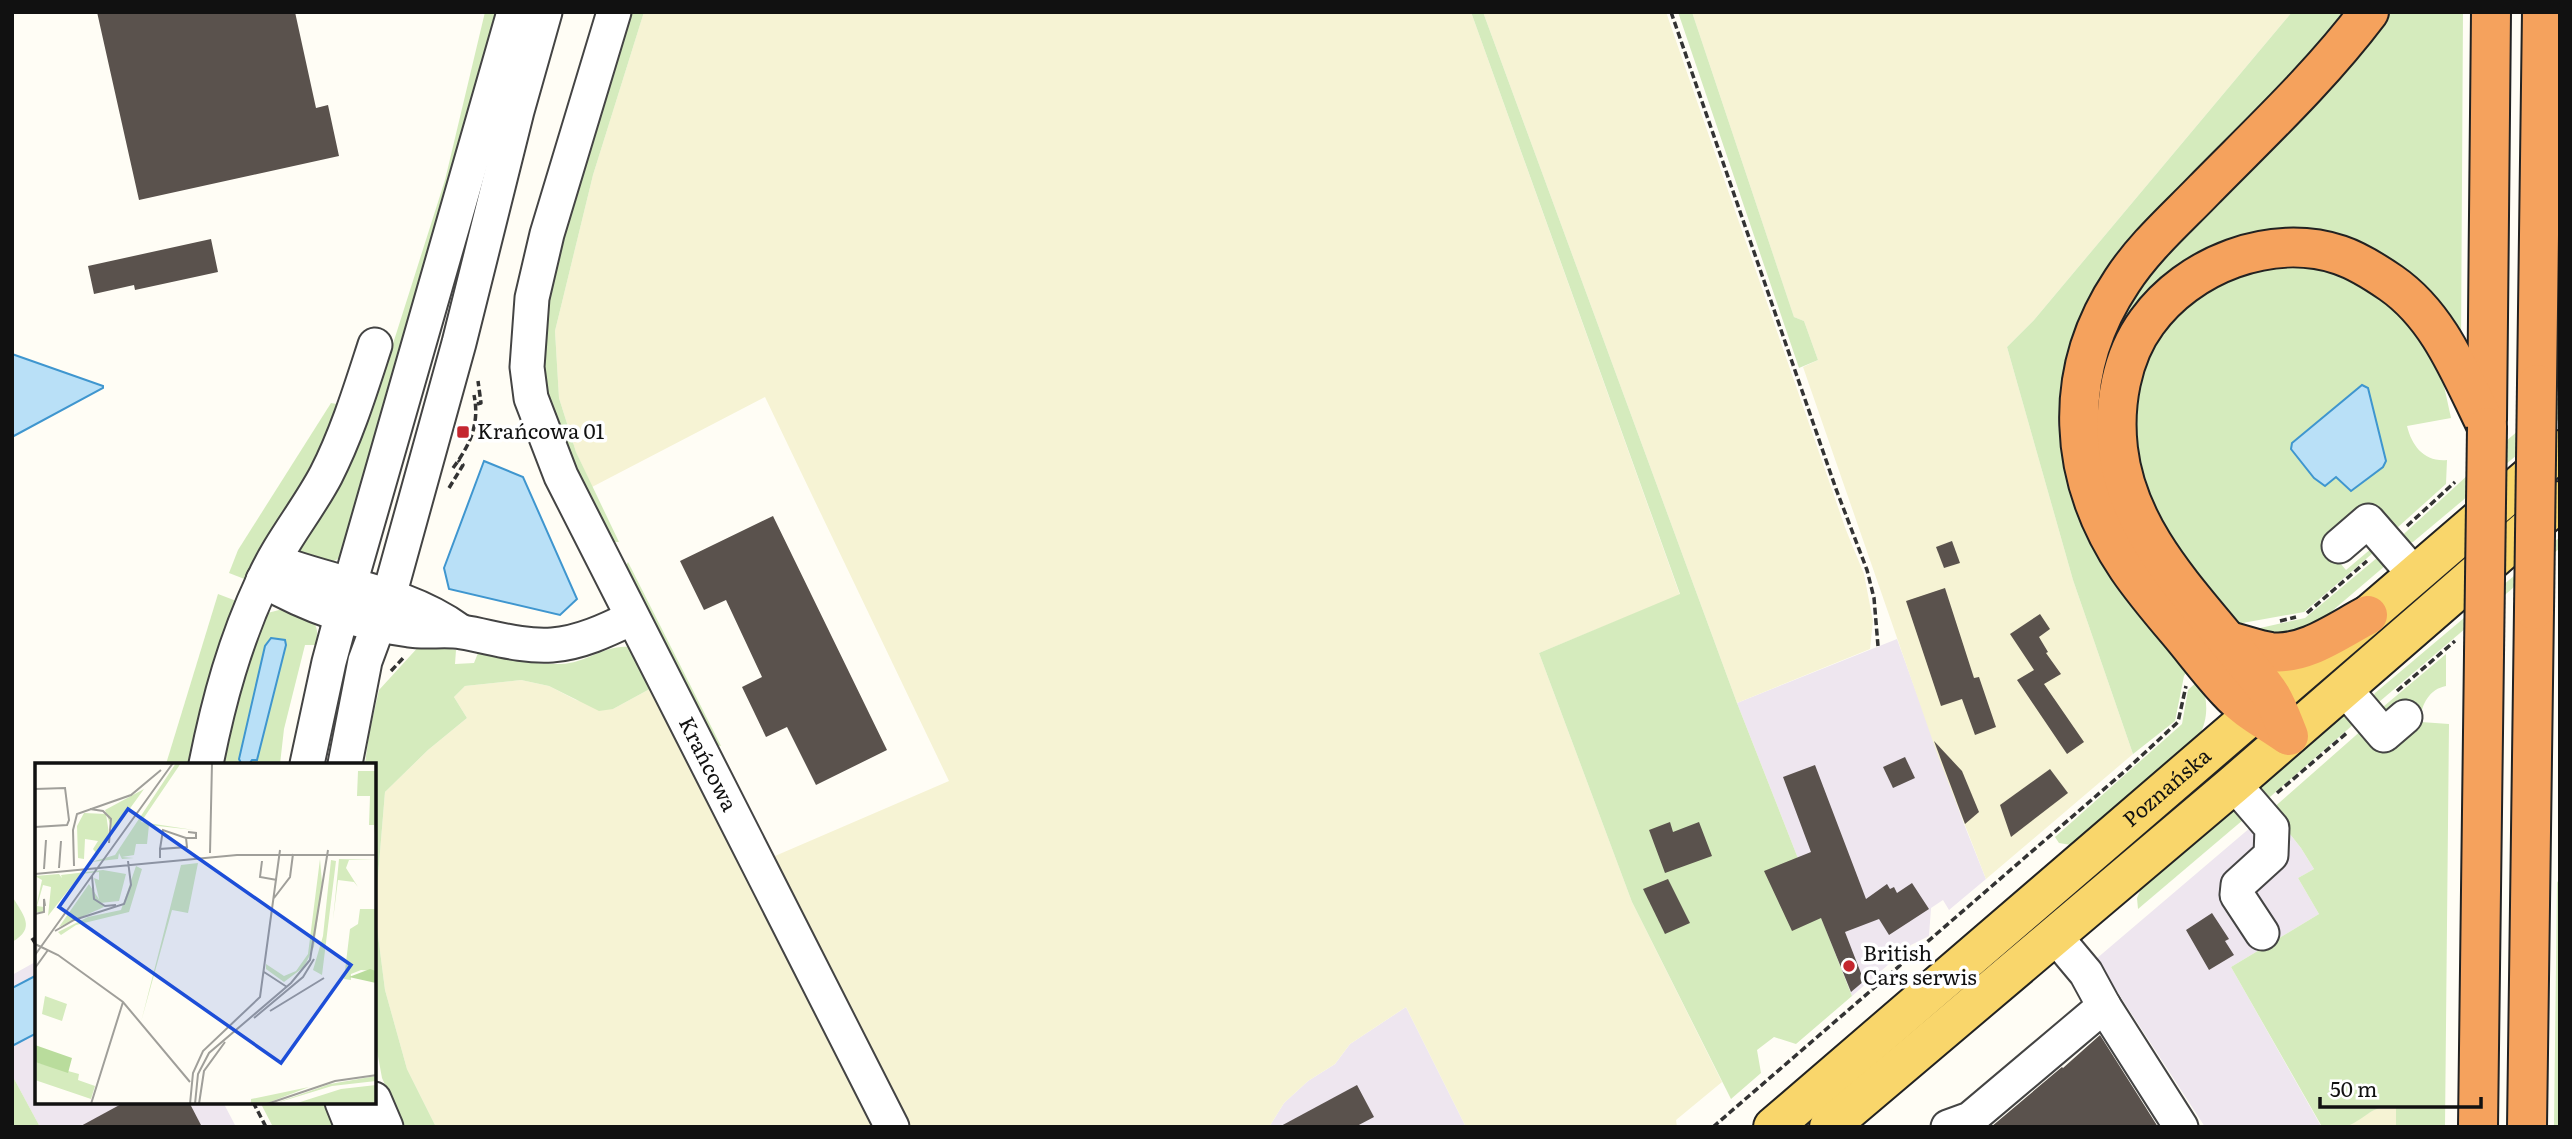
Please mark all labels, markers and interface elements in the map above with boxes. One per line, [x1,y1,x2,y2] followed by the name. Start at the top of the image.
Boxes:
[477,414,605,445] place label: Krańcowa 01
[455,424,471,440] marker: Krańcowa 01
[673,710,747,816] street label: Krańcowa
[2115,739,2217,833] street label: Poznańska
[35,763,376,1104] inset map
[1863,936,1977,991] place label: British Cars serwis
[1841,958,1857,974] marker: British Cars serwis
[2320,1066,2481,1110] scale bar
[2330,1072,2377,1103] text: 50 m

